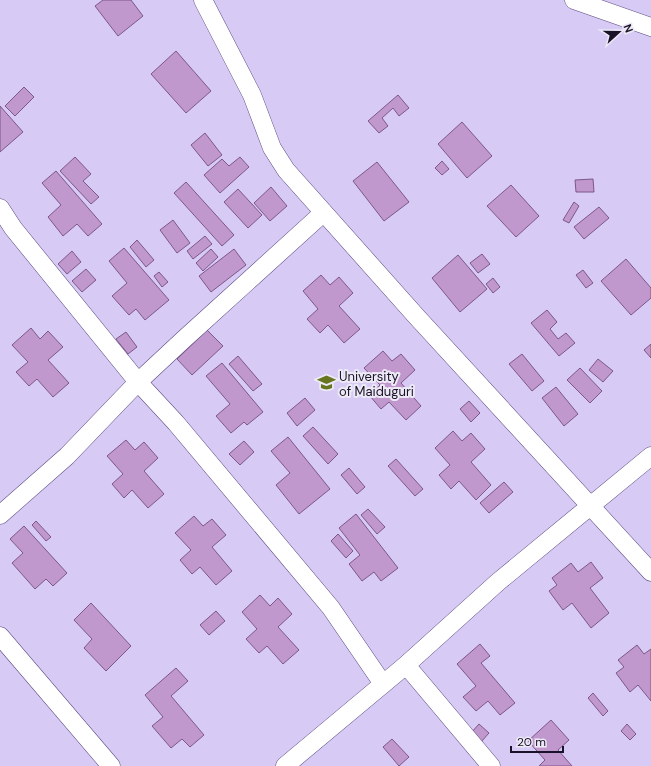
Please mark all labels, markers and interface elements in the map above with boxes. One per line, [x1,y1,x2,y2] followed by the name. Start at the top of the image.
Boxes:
[599,12,639,52] north arrow
[620,22,636,35] text: N
[339,368,414,400] place label: University of Maiduguri
[316,373,336,393] school or university icon: University of Maiduguri
[511,728,563,754] scale bar
[517,734,546,750] text: 20 m

